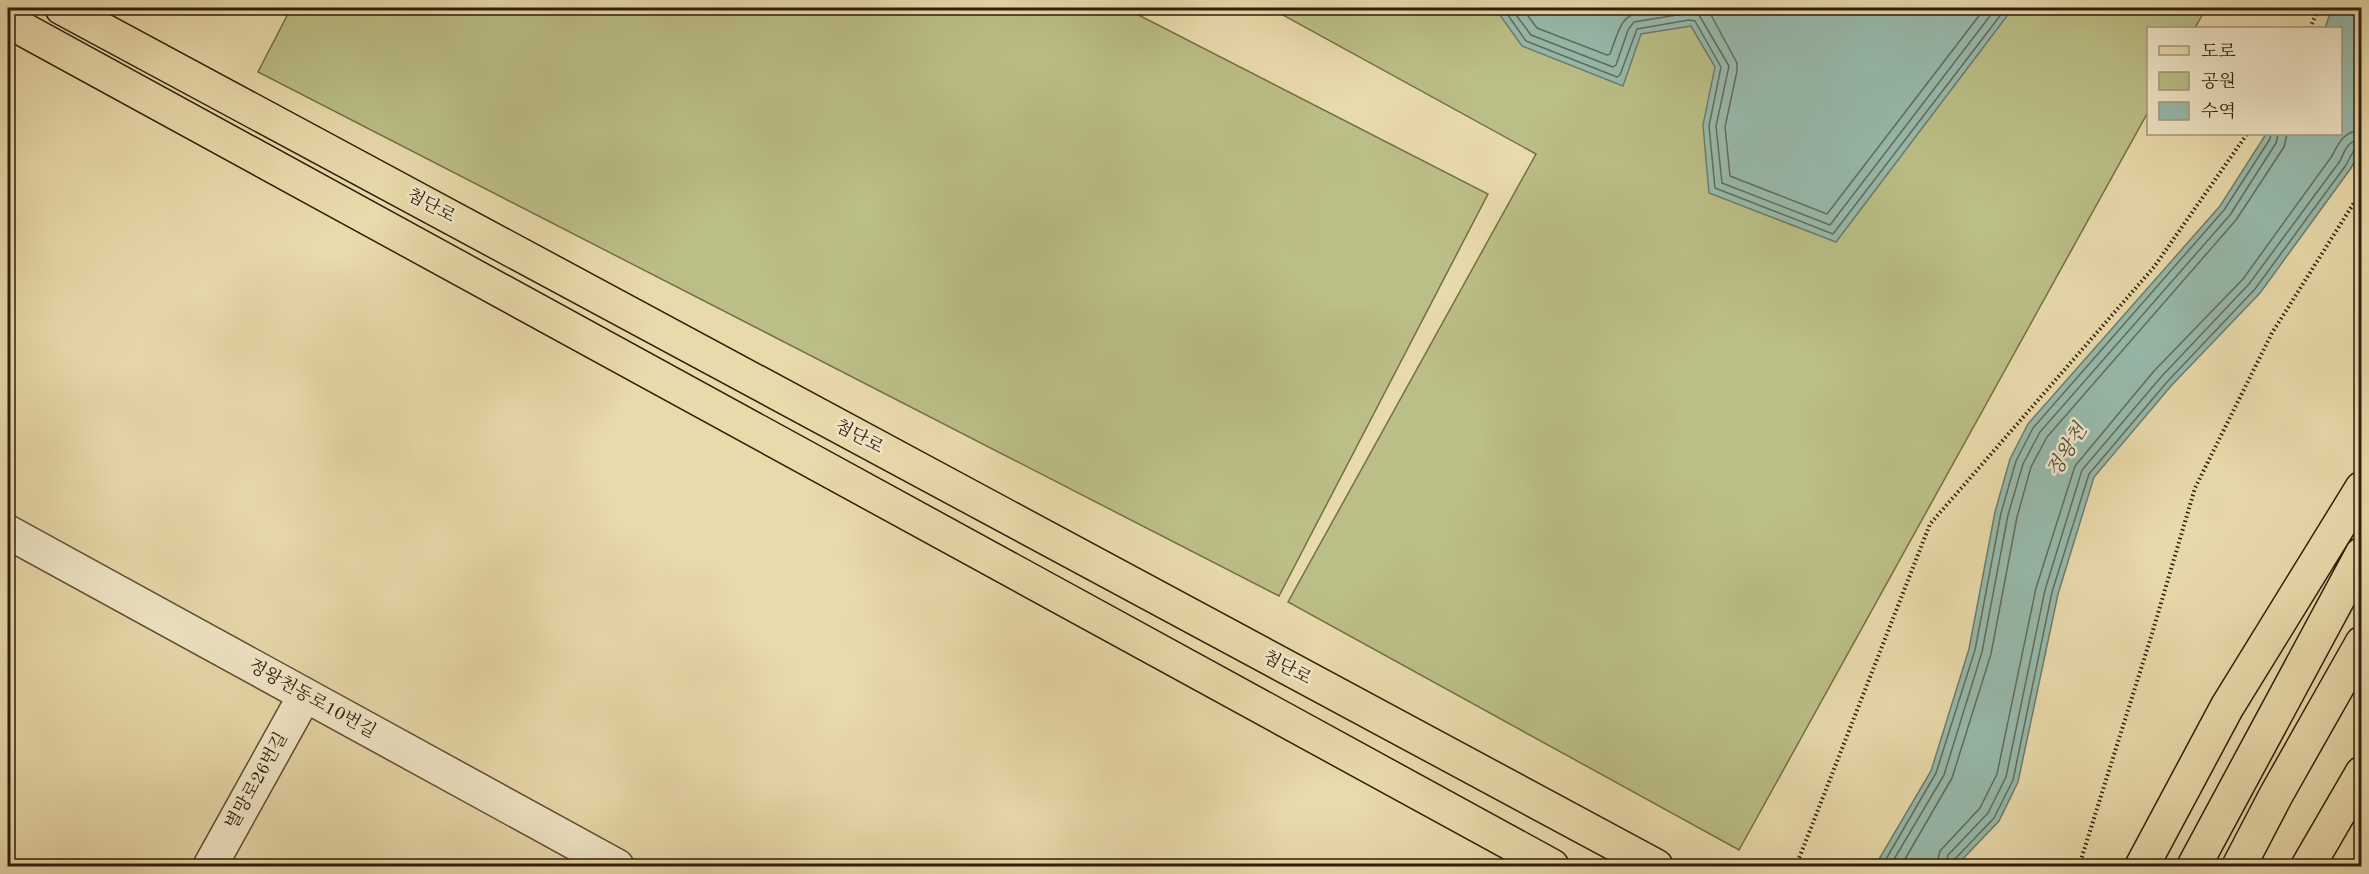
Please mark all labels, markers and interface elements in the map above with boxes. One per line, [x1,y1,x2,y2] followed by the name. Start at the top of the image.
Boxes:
[2147,27,2342,135] legend
[2201,43,2236,61] text: 도로
[2201,72,2236,91] text: 공원
[2201,102,2236,121] text: 수역
[404,185,459,226] street label: 첨단로
[832,416,887,457] street label: 첨단로
[2042,418,2092,481] water label: 정왕천
[1260,647,1315,688] street label: 첨단로
[245,656,379,741] street label: 정왕천동로10번길
[222,729,291,833] street label: 별망로26번길

